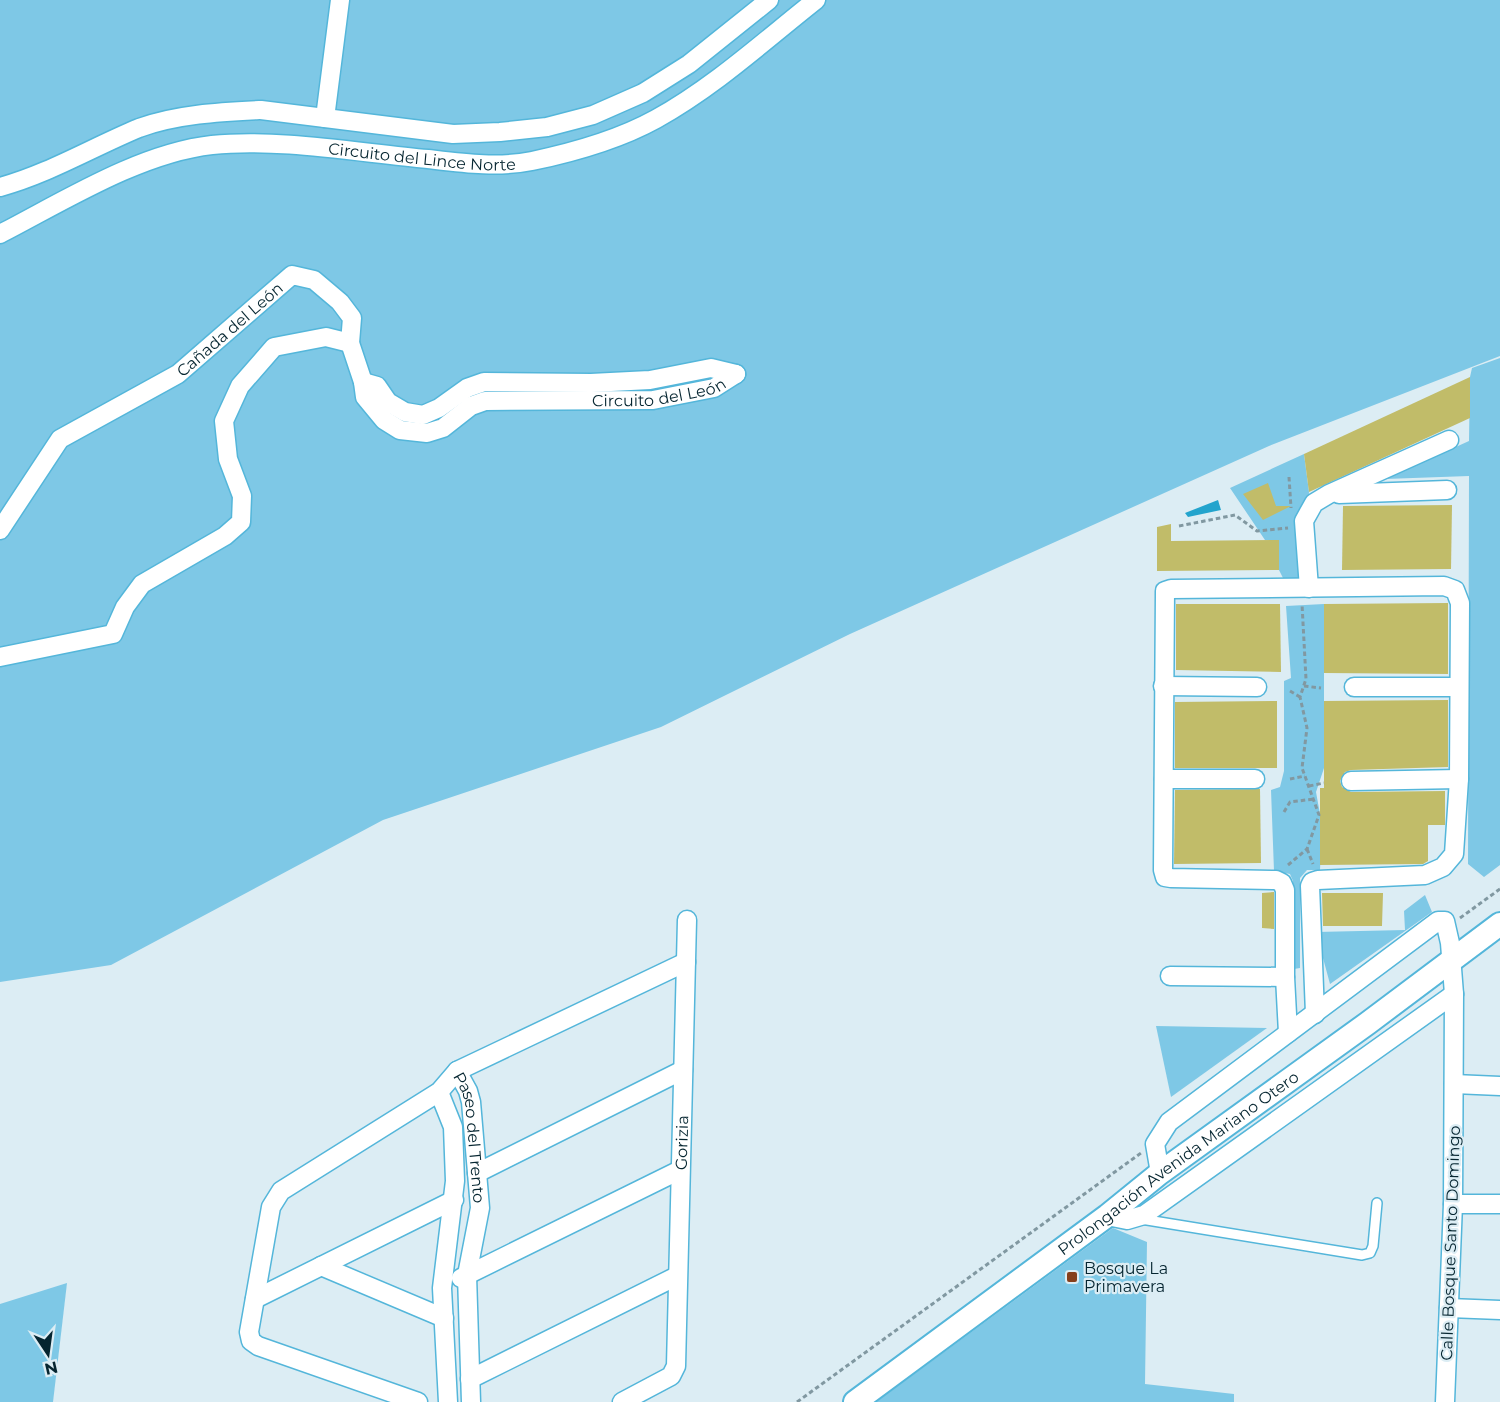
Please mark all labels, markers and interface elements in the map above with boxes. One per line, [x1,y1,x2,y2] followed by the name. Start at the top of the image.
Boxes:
[327,139,517,175] street label: Circuito del Lince Norte
[173,278,287,381] street label: Cañada del León
[592,374,730,410] street label: Circuito del León
[1054,1067,1302,1259] street label: Prolongación Avenida Mariano Otero
[449,1069,489,1204] street label: Paseo del Trento
[672,1115,692,1170] street label: Gorizia
[1437,1125,1464,1361] street label: Calle Bosque Santo Domingo
[1084,1259,1168,1296] place label: Bosque La Primavera
[1065,1270,1079,1284] marker: Bosque La Primavera
[18,1324,78,1384] north arrow
[43,1357,60,1379] text: N

